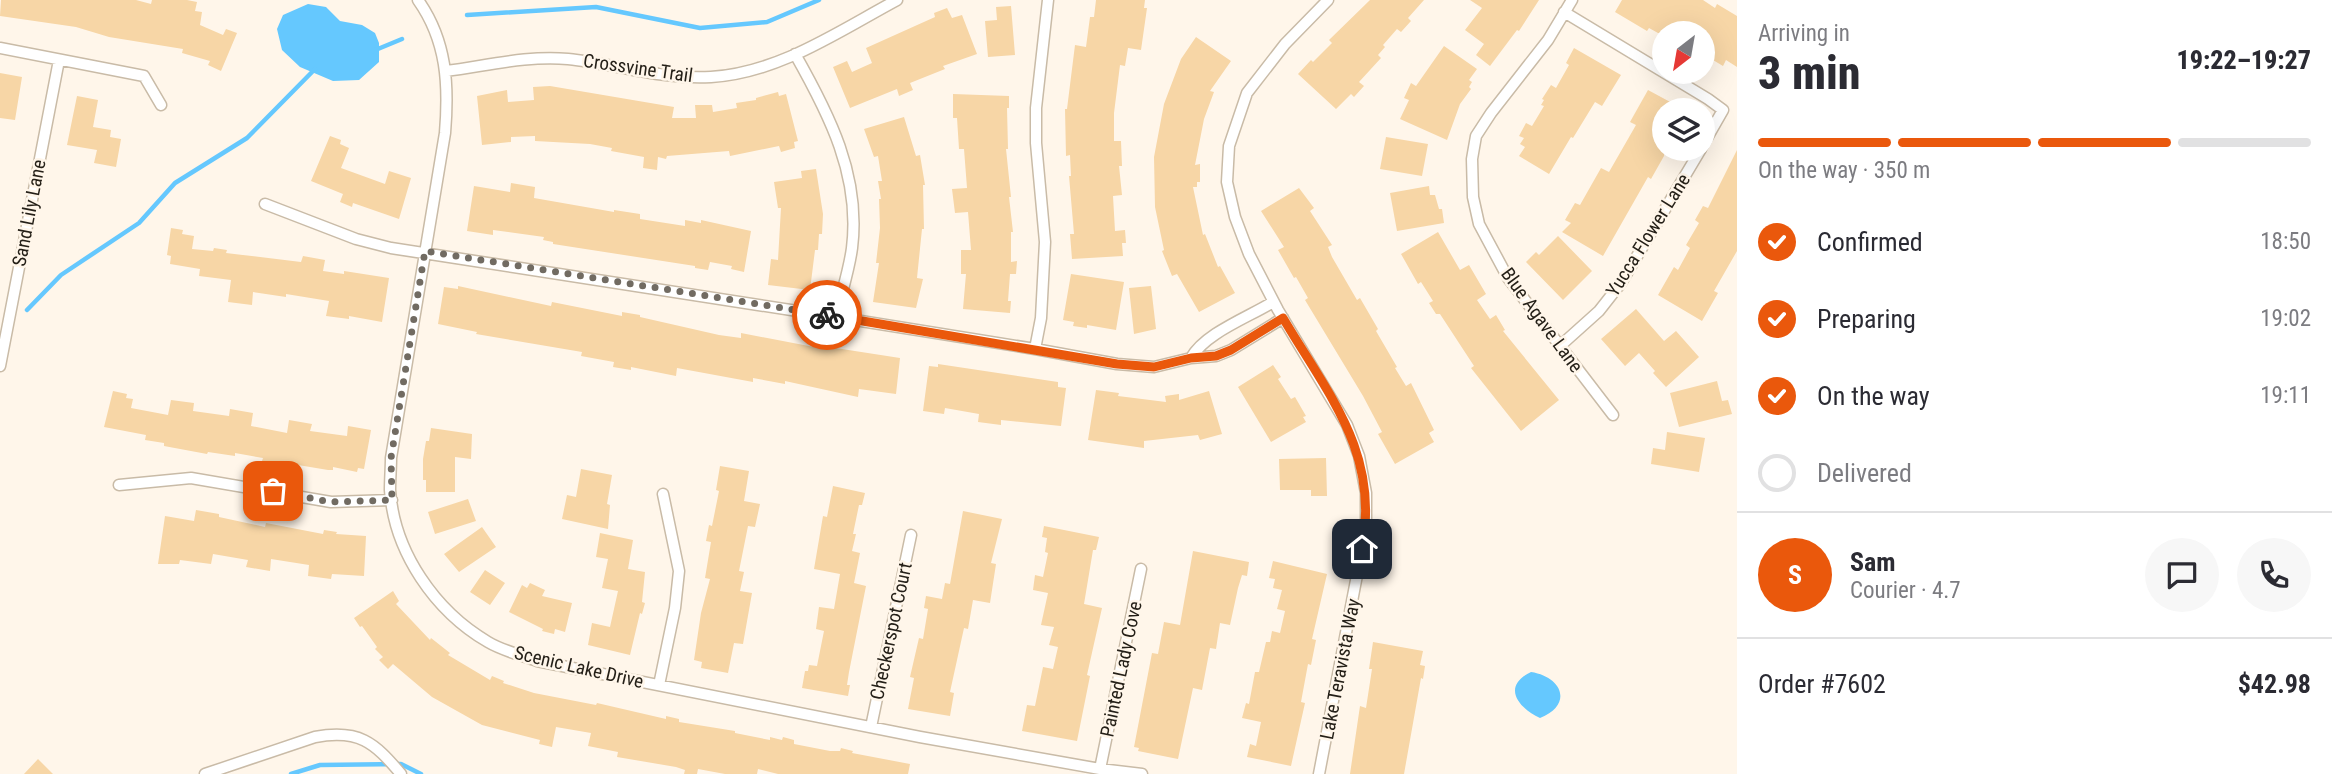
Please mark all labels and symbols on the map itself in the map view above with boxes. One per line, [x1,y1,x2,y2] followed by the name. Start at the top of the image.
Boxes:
[1652,21,1715,84] north arrow
[582,49,694,87] street label: Crossvine Trail
[7,158,51,268] street label: Sand Lily Lane
[1601,169,1695,301] street label: Yucca Flower Lane
[1496,263,1588,377] street label: Blue Agave Lane
[792,280,862,350] courier
[243,461,303,521] pin
[1332,519,1392,579] pin
[865,560,917,702] street label: Checkerspot Court
[1315,597,1365,741] street label: Lake Teravista Way
[1095,599,1147,739] street label: Painted Lady Cove
[512,641,646,693] street label: Scenic Lake Drive

